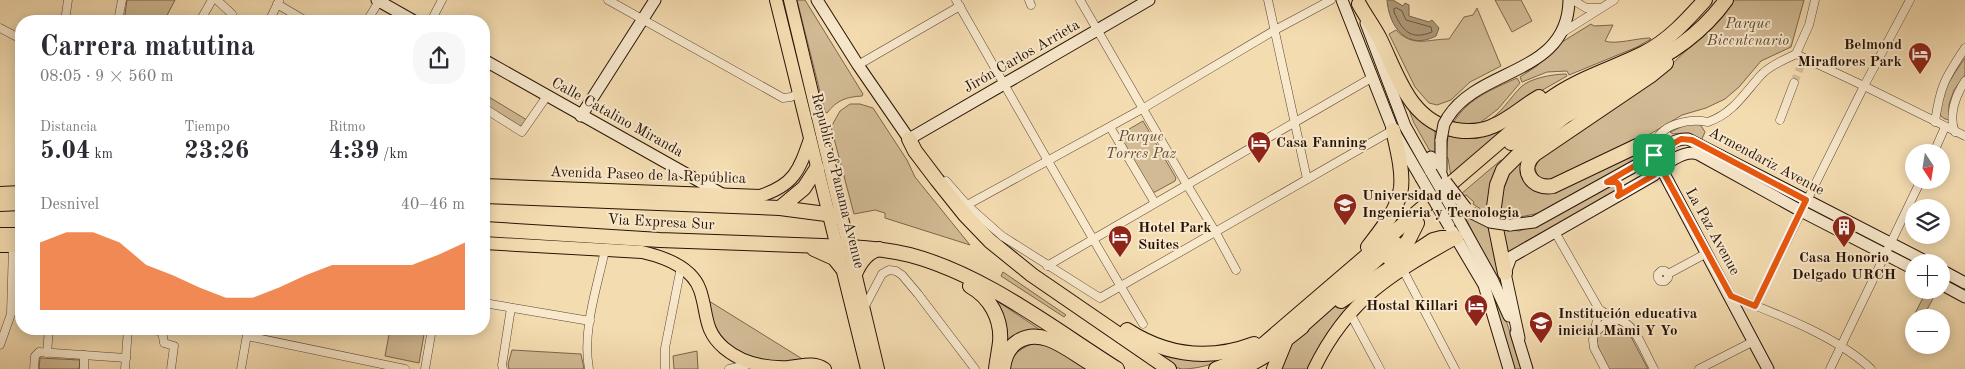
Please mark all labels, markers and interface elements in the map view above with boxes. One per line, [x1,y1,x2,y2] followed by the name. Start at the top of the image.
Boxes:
[961,17,1083,96] street label: Jirón Carlos Arrieta
[1706,17,1789,49] park label: Parque Bicentenario
[413,32,465,84] button: share
[40,34,255,62] text: Carrera matutina
[1797,38,1903,70] place label: Belmond Miraflores Park
[1907,41,1933,75] hotel icon: Belmond Miraflores Park
[40,69,173,85] text: 08:05 · 9 × 560 m
[549,76,686,161] street label: Calle Catalino Miranda
[808,92,866,270] street label: Republic of Panama Avenue
[40,120,97,134] text: Distancia
[184,120,230,134] text: Tiempo
[329,120,365,134] text: Ritmo
[1706,125,1826,199] street label: Armendariz Avenue
[1106,130,1177,162] park label: Parque Torres Paz
[1246,130,1272,164] hotel icon: Casa Fanning
[1633,134,1675,176] pin
[1276,136,1367,151] place label: Casa Fanning
[40,139,91,164] text: 5.04
[184,139,249,164] text: 23:26
[329,139,379,164] text: 4:39
[1640,141,1668,169] icon: arrive
[1905,144,1950,189] north arrow
[1905,144,1950,354] map controls
[91,147,113,161] text: km
[379,147,408,161] text: /km
[550,165,747,187] street label: Avenida Paseo de la República
[1682,186,1742,278] street label: La Paz Avenue
[1362,189,1520,221] place label: Universidad de Ingenieria y Tecnologia
[1332,192,1358,226] school or university icon: Universidad de Ingenieria y Tecnologia
[40,197,99,213] text: Desnivel
[401,197,465,213] text: 40–46 m
[1905,199,1950,244] button: layers
[607,213,715,233] street label: Via Expresa Sur
[1831,214,1857,248] building icon: Casa Honorio Delgado URCH
[1138,221,1212,253] place label: Hotel Park Suites
[1107,224,1133,258] hotel icon: Hotel Park Suites
[1792,251,1896,283] place label: Casa Honorio Delgado URCH
[1905,254,1950,299] button: +
[1463,293,1489,327] hotel icon: Hostal Killari
[1366,299,1458,314] place label: Hostal Killari
[1558,307,1698,339] place label: Institución educativa inicial Mami Y Yo
[1905,309,1950,354] button: −
[1528,310,1554,344] school or university icon: Institución educativa inicial Mami Y Yo

